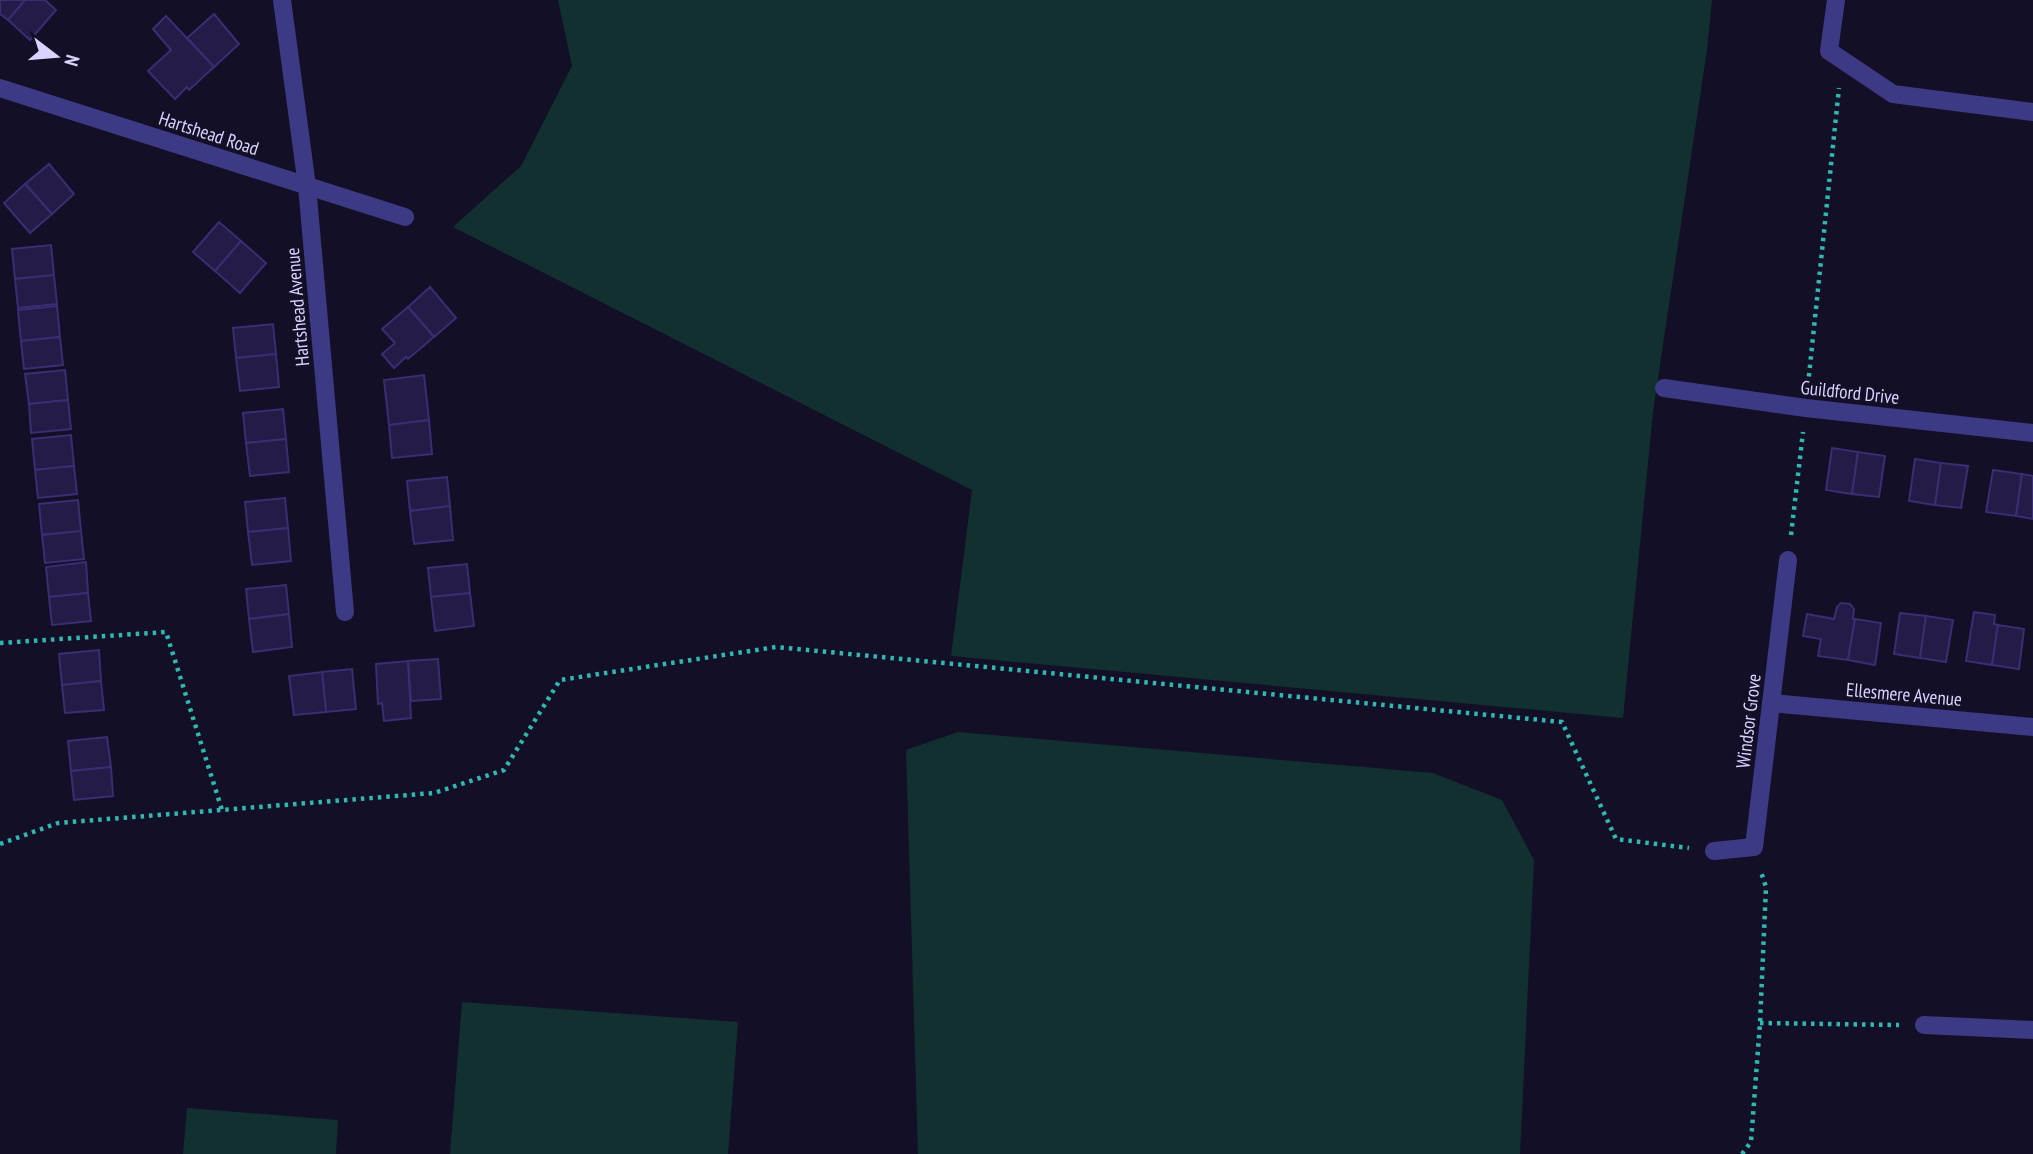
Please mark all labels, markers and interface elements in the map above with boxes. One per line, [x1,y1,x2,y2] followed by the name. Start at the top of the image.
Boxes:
[21,21,91,91] north arrow
[59,52,85,69] text: N
[156,106,262,160] street label: Hartshead Road
[280,247,314,367] street label: Hartshead Avenue
[1799,375,1901,409] street label: Guildford Drive
[1730,672,1766,770] street label: Windsor Grove
[1845,677,1963,711] street label: Ellesmere Avenue

